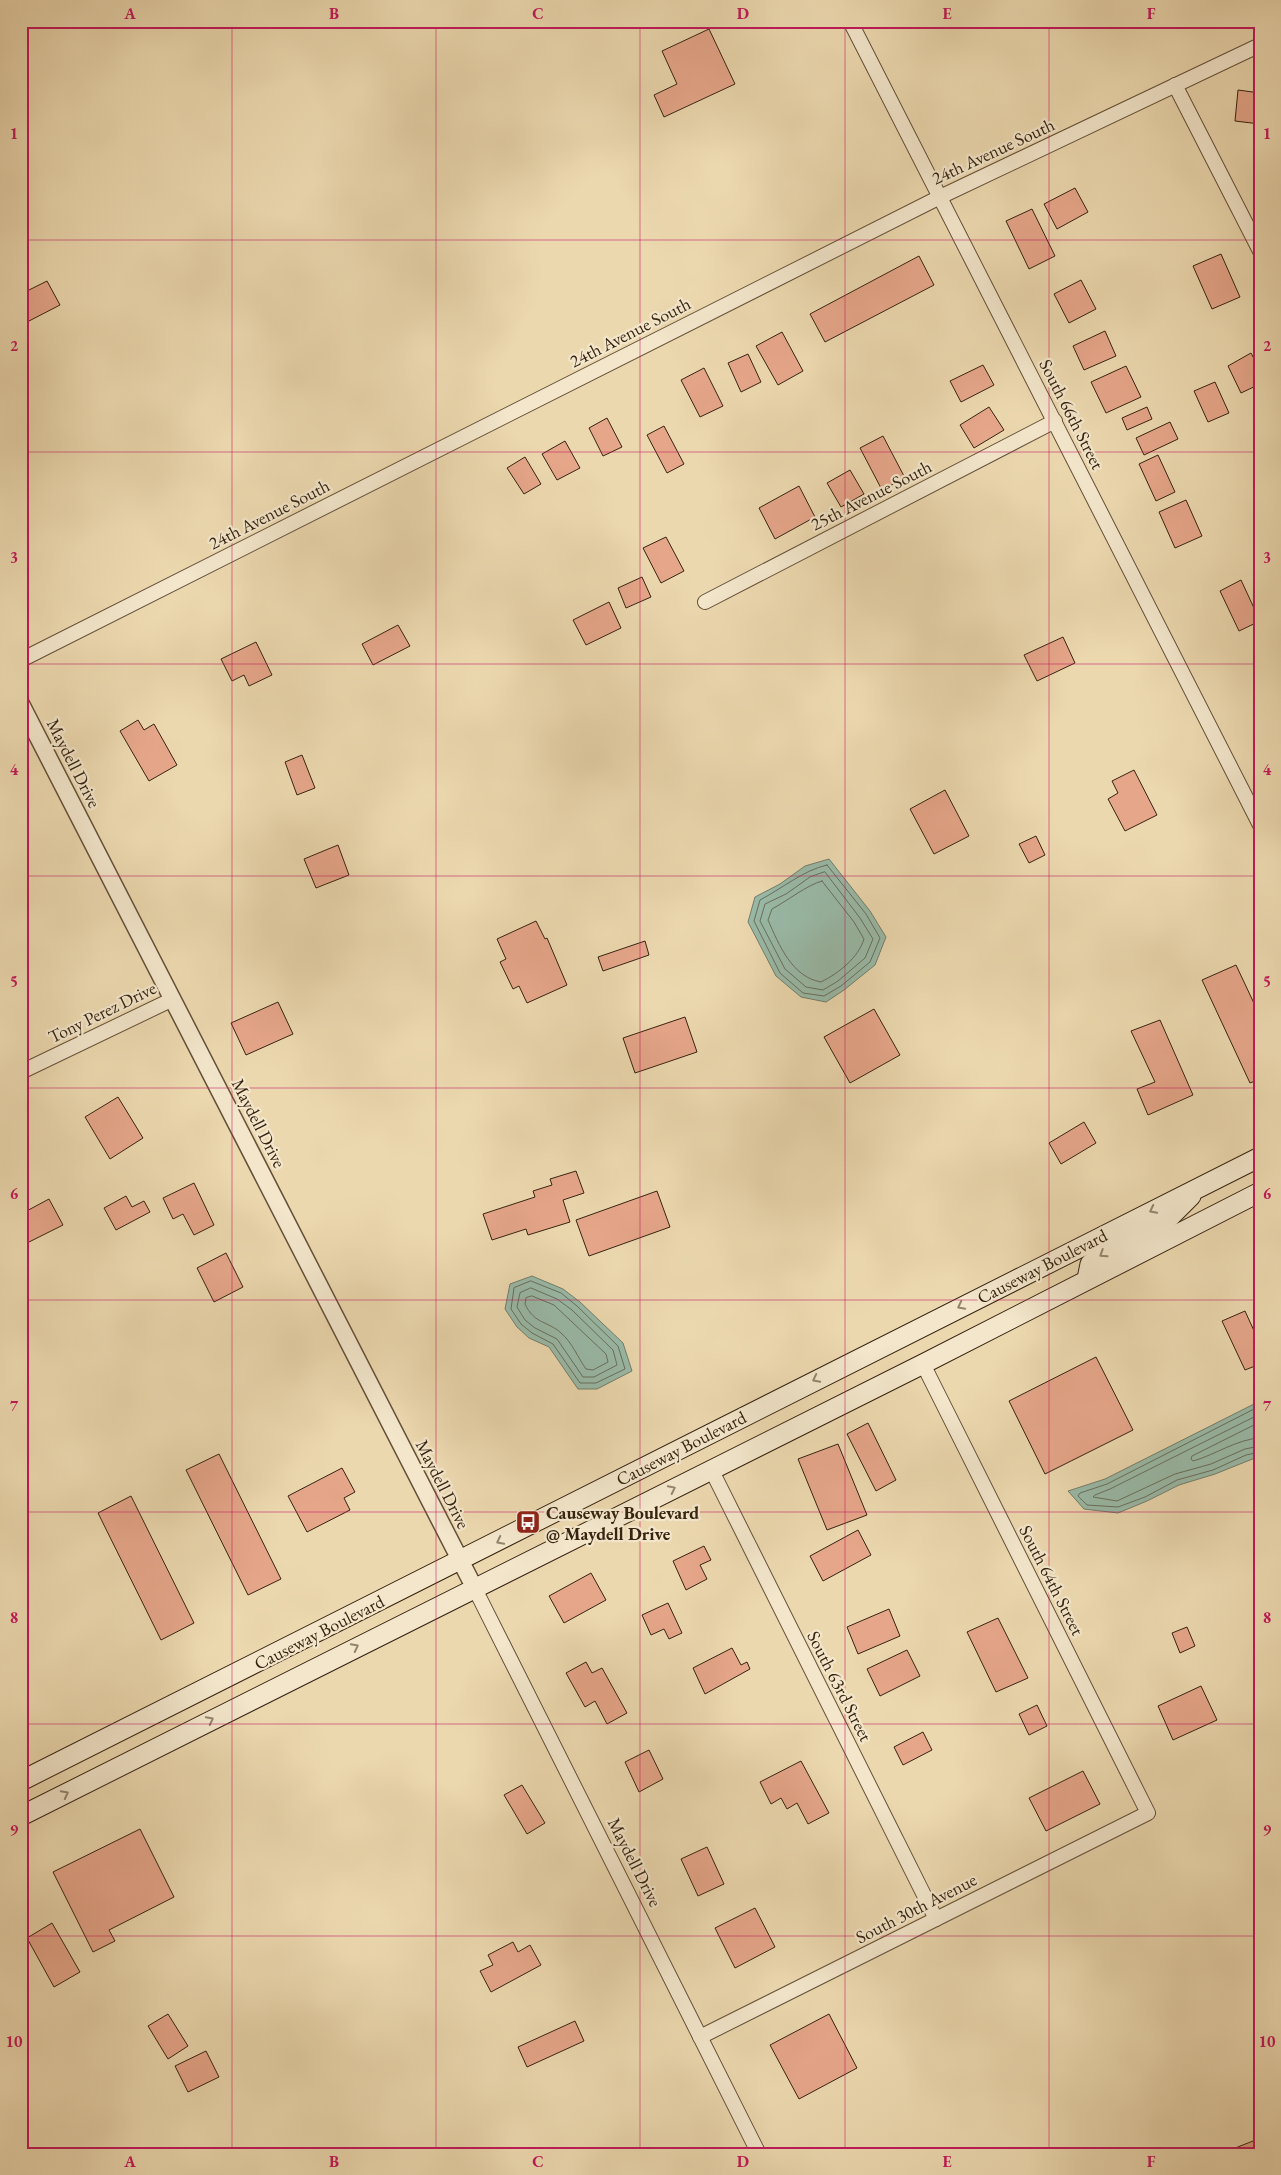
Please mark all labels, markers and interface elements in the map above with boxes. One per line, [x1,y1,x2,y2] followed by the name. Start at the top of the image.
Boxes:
[123,3,136,24] text: A
[329,3,339,24] text: B
[532,3,544,24] text: C
[737,3,749,24] text: D
[942,3,952,24] text: E
[1147,3,1156,24] text: F
[928,113,1058,189] street label: 24th Avenue South
[10,123,18,144] text: 1
[1263,123,1271,144] text: 1
[566,292,694,372] street label: 24th Avenue South
[10,335,19,356] text: 2
[1263,335,1272,356] text: 2
[1034,355,1110,473] street label: South 66th Street
[807,455,935,535] street label: 25th Avenue South
[205,474,333,554] street label: 24th Avenue South
[10,547,18,568] text: 3
[1263,547,1271,568] text: 3
[42,715,106,811] street label: Maydell Drive
[10,759,19,780] text: 4
[1263,759,1272,780] text: 4
[10,971,18,992] text: 5
[1263,971,1271,992] text: 5
[44,976,160,1048] street label: Tony Perez Drive
[227,1075,291,1171] street label: Maydell Drive
[10,1183,19,1204] text: 6
[1263,1183,1272,1204] text: 6
[1150,1203,1159,1213] one-way arrow
[973,1223,1112,1309] street label: Causeway Boulevard
[1099,1248,1109,1257] one-way arrow
[958,1300,967,1310] one-way arrow
[813,1373,822,1383] one-way arrow
[10,1395,19,1416] text: 7
[1263,1395,1272,1416] text: 7
[612,1405,751,1491] street label: Causeway Boulevard
[411,1436,475,1532] street label: Maydell Drive
[667,1485,676,1495] one-way arrow
[546,1501,699,1545] place label: Causeway Boulevard @ Maydell Drive
[515,1509,541,1535] bus stop icon: Causeway Boulevard @ Maydell Drive
[1014,1521,1090,1639] street label: South 64th Street
[496,1535,505,1545] one-way arrow
[250,1589,389,1675] street label: Causeway Boulevard
[10,1607,18,1628] text: 8
[1263,1607,1271,1628] text: 8
[802,1627,878,1745] street label: South 63rd Street
[350,1643,359,1653] one-way arrow
[204,1716,213,1726] one-way arrow
[59,1790,68,1800] one-way arrow
[603,1814,667,1910] street label: Maydell Drive
[10,1819,19,1840] text: 9
[1263,1819,1272,1840] text: 9
[852,1868,980,1948] street label: South 30th Avenue
[6,2031,23,2052] text: 10
[1259,2031,1276,2052] text: 10
[123,2151,136,2172] text: A
[329,2151,339,2172] text: B
[532,2151,544,2172] text: C
[737,2151,749,2172] text: D
[942,2151,952,2172] text: E
[1147,2151,1156,2172] text: F

